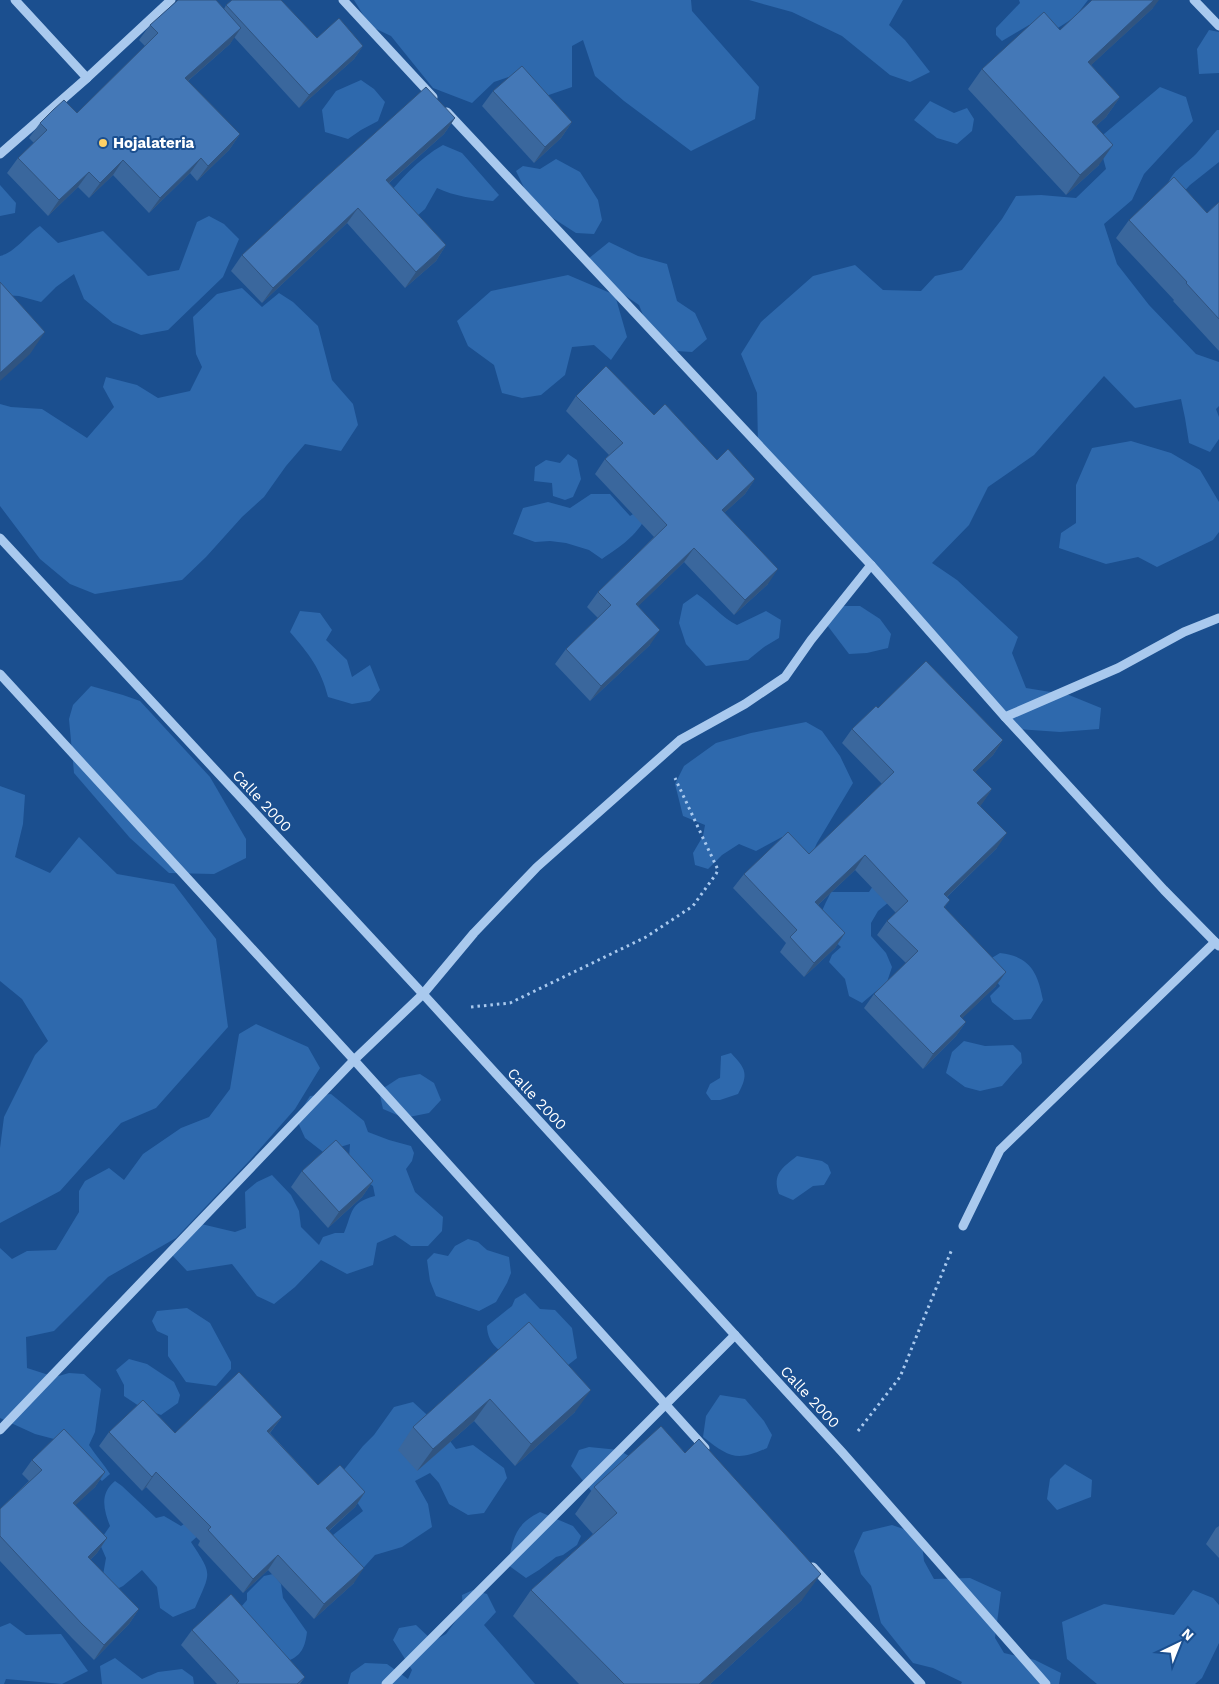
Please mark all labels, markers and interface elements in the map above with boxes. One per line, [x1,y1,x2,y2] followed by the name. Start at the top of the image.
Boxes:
[113,134,195,152] place label: Hojalateria
[97,137,109,149] marker: Hojalateria
[229,766,295,836] street label: Calle 2000
[504,1064,570,1134] street label: Calle 2000
[777,1362,843,1432] street label: Calle 2000
[1154,1619,1204,1669] north arrow
[1179,1625,1197,1644] text: N

